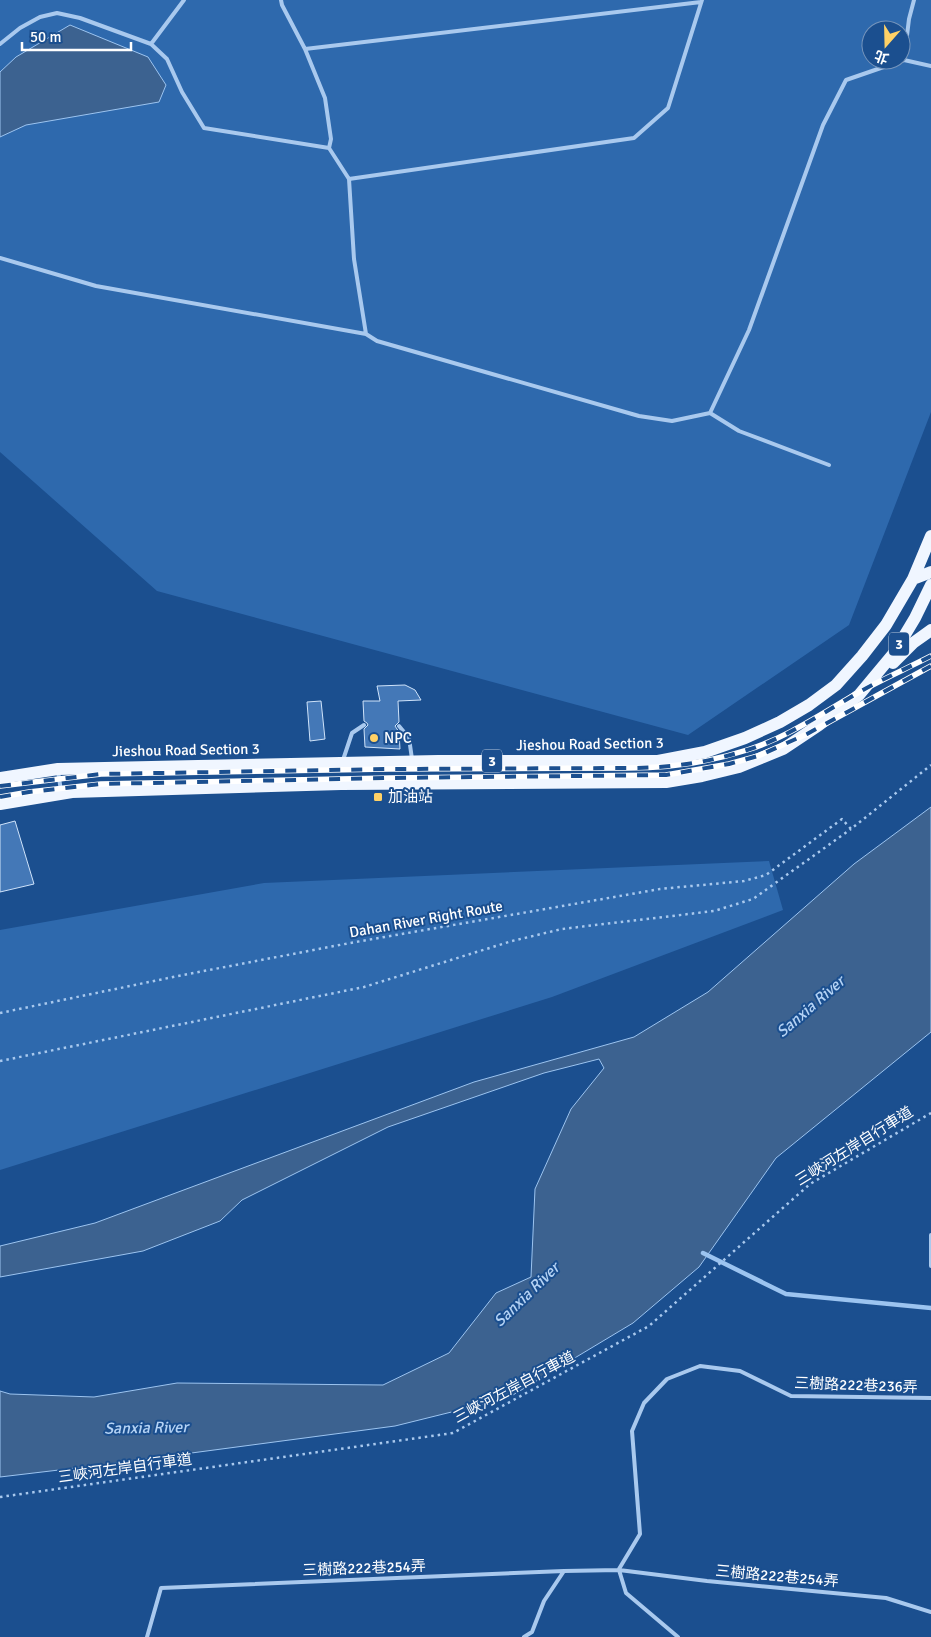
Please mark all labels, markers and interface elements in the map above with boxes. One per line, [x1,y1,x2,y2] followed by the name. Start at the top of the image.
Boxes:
[22,20,131,52] scale bar
[861,20,911,70] north arrow
[30,28,61,46] text: 50 m
[872,46,891,67] text: 北
[889,633,909,656] road number: 3
[384,729,412,747] place label: NPC
[368,732,380,744] marker: NPC
[516,734,664,754] street label: Jieshou Road Section 3
[112,740,260,760] street label: Jieshou Road Section 3
[482,749,502,772] road number: 3
[388,788,433,806] place label: 加油站
[372,791,384,803] marker: 加油站
[348,897,504,941] street label: Dahan River Right Route
[772,970,850,1042] water label: Sanxia River
[792,1103,916,1189] street label: 三峽河左岸自行車道
[490,1257,565,1331] water label: Sanxia River
[450,1347,578,1427] street label: 三峽河左岸自行車道
[794,1374,918,1396] street label: 三樹路222巷236弄
[104,1417,190,1439] water label: Sanxia River
[57,1450,193,1486] street label: 三峽河左岸自行車道
[302,1557,426,1579] street label: 三樹路222巷254弄
[715,1562,839,1590] street label: 三樹路222巷254弄

